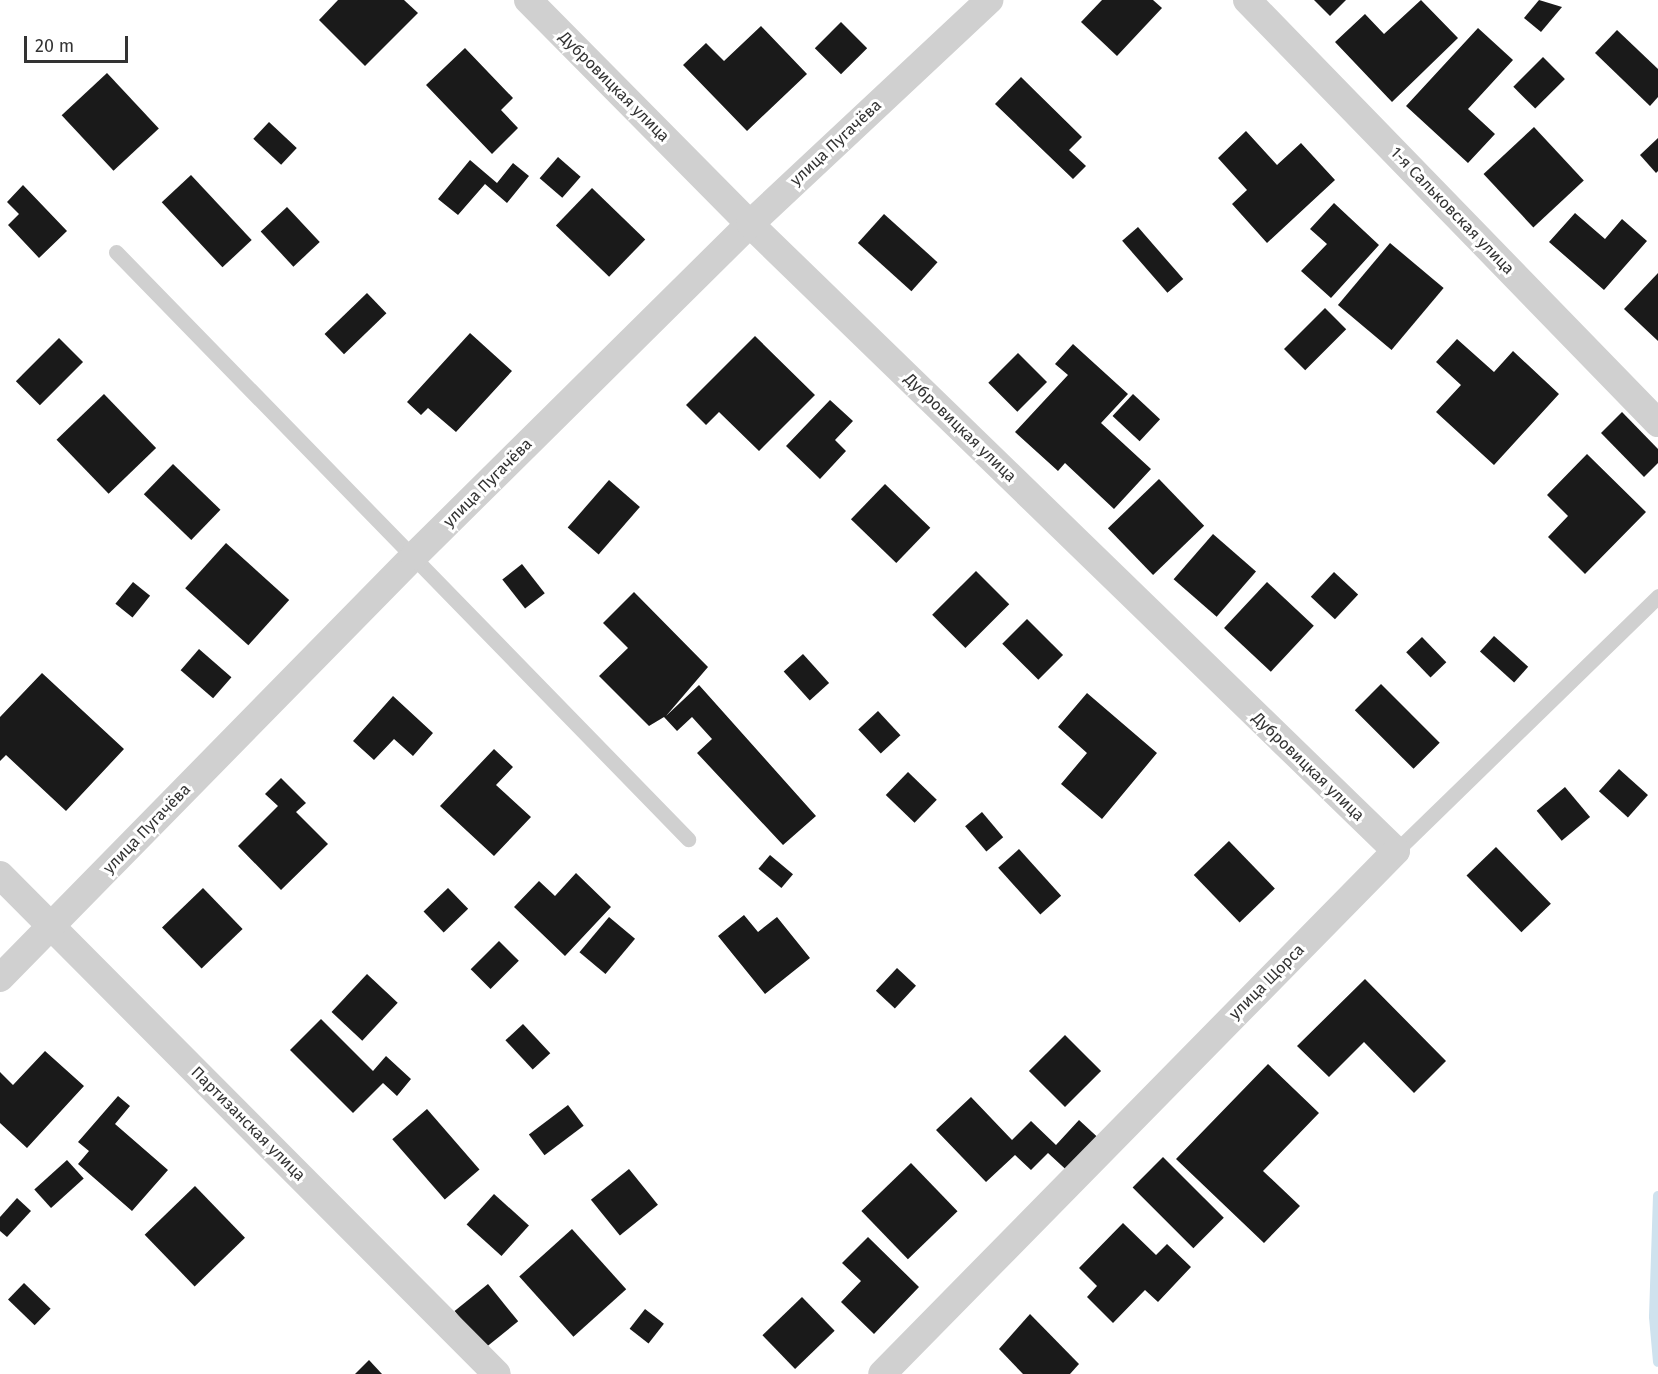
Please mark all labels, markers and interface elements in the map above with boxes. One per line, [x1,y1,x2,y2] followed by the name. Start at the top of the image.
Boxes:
[27,24,130,62] scale bar
[555,28,673,146] street label: Дубровицкая улица
[35,35,74,57] text: 20 m
[786,96,886,190] street label: улица Пугачёва
[1386,143,1518,279] street label: 1-я Сальковская улица
[900,370,1020,486] street label: Дубровицкая улица
[440,435,536,531] street label: улица Пугачёва
[1248,709,1368,825] street label: Дубровицкая улица
[99,780,195,878] street label: улица Пугачёва
[1225,940,1309,1024] street label: улица Щорса
[187,1063,309,1185] street label: Партизанская улица

